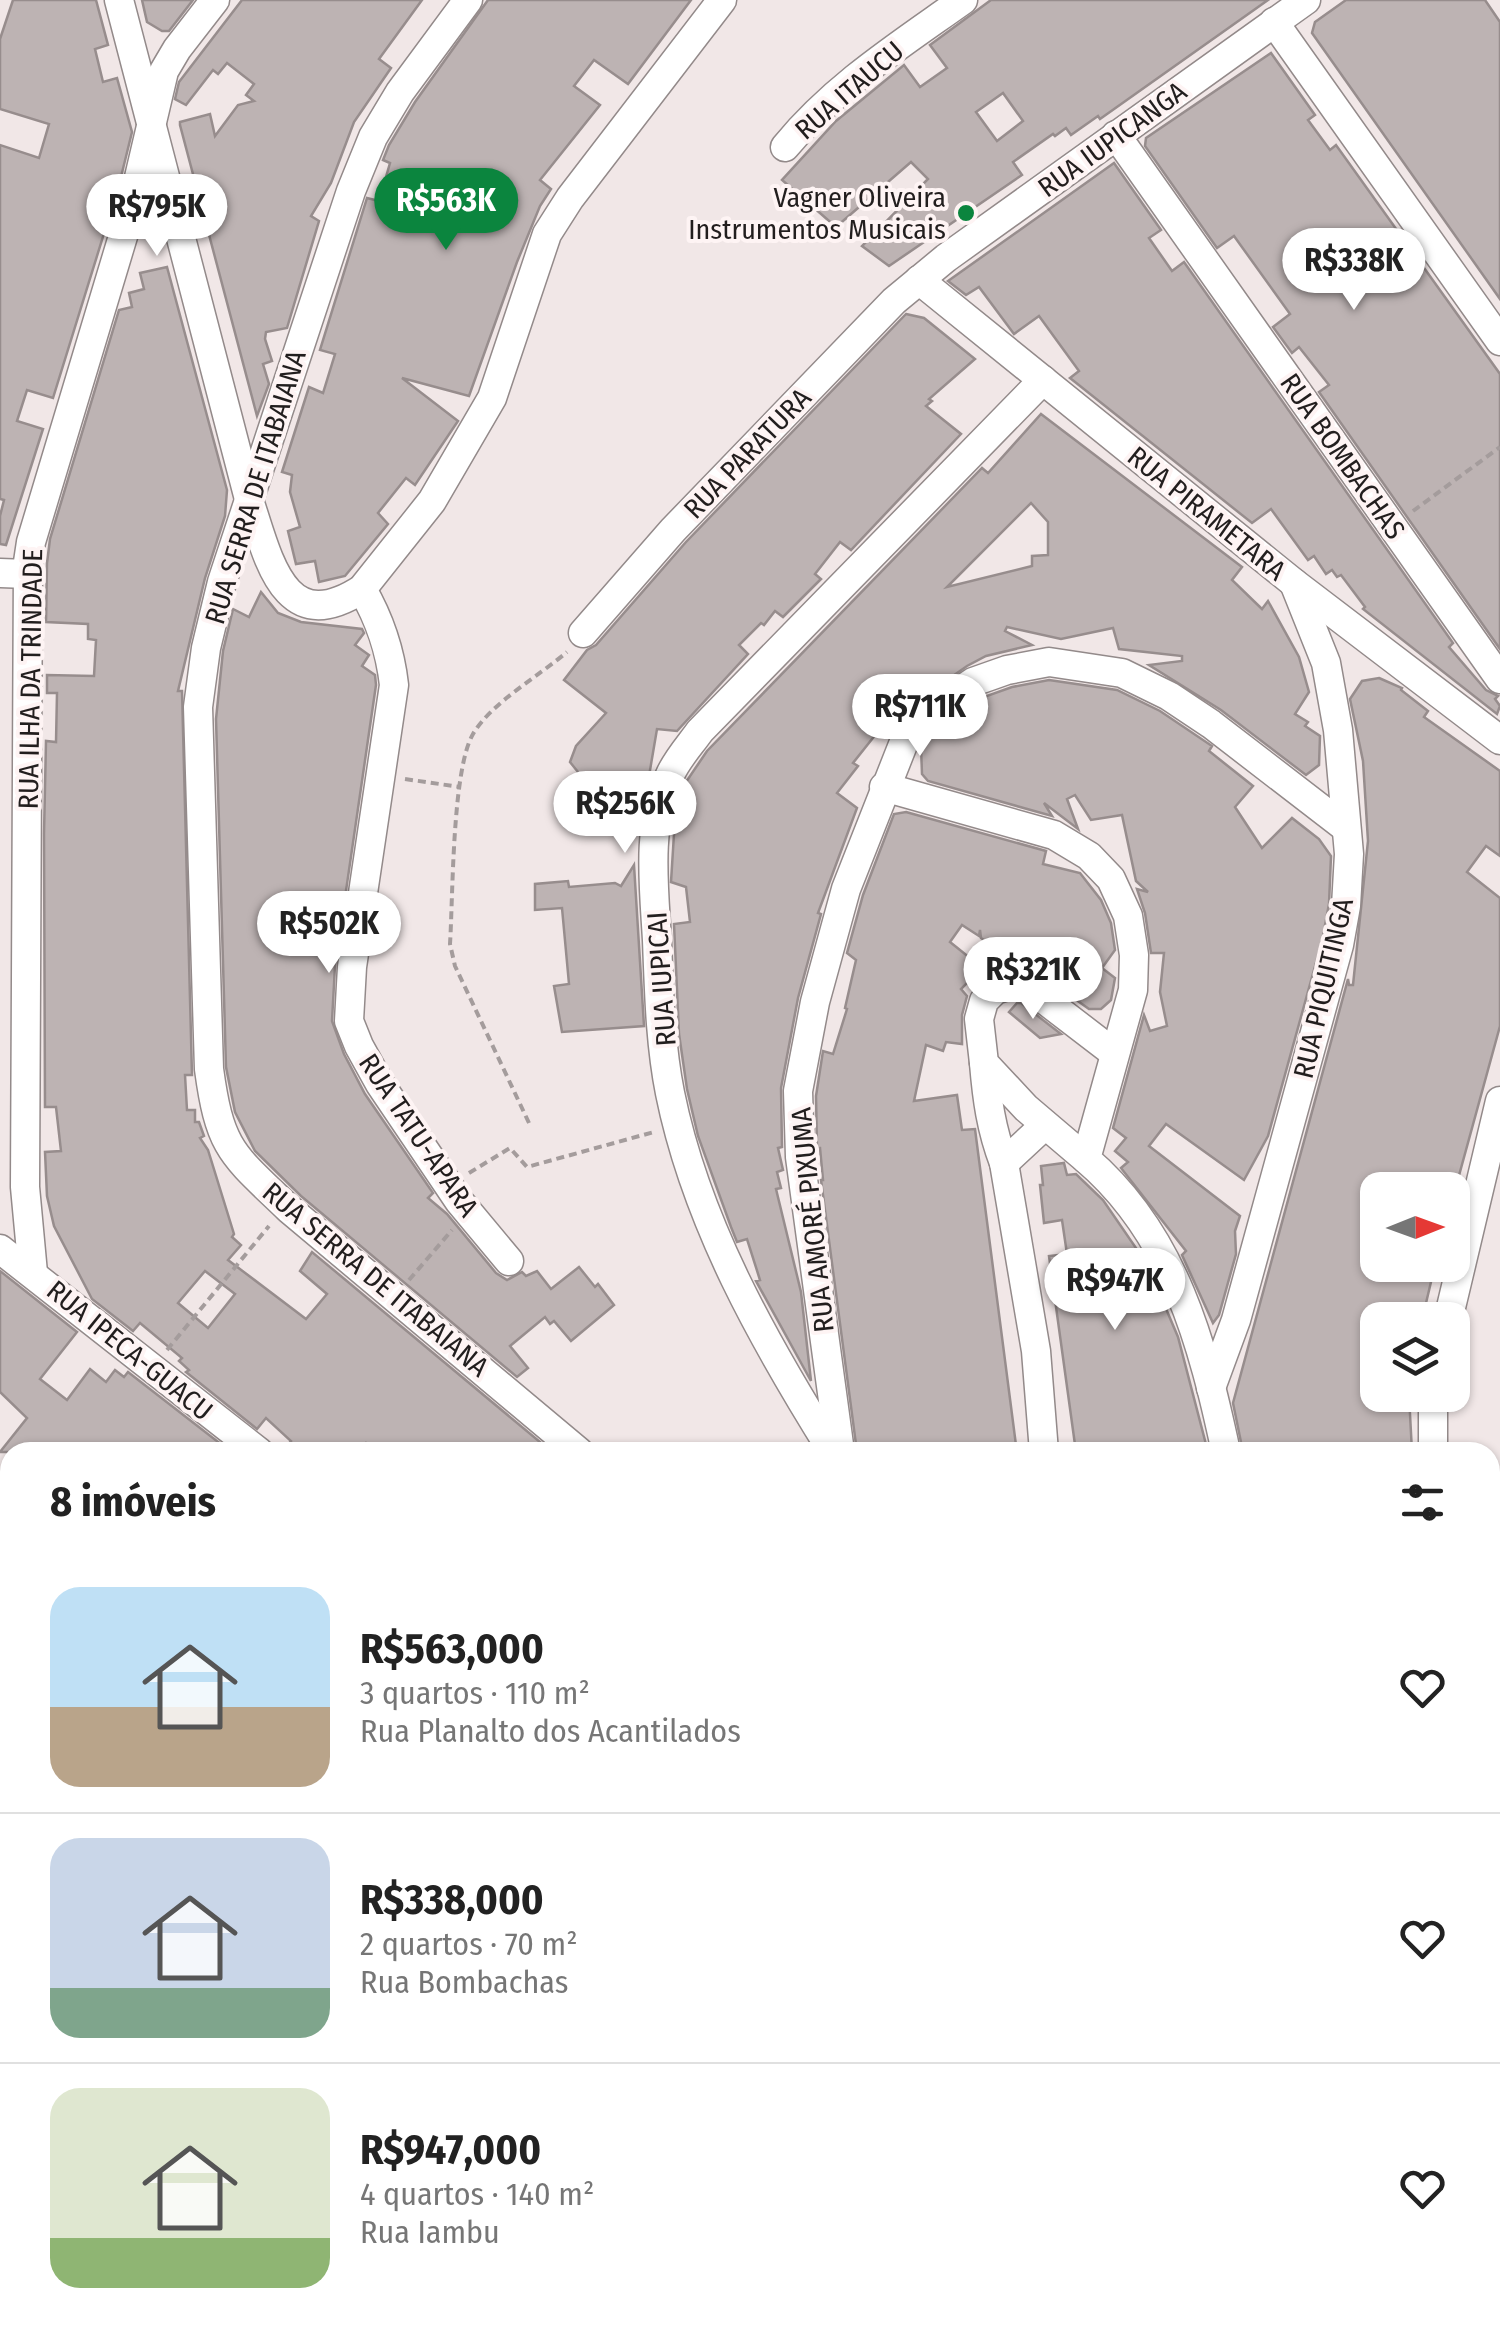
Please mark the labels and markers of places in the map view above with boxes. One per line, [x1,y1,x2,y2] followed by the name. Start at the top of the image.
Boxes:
[365,168,527,253] pin: R$563K
[76,174,238,259] pin: R$795K
[688,181,946,246] place label: Vagner Oliveira Instrumentos Musicais
[955,202,977,224] marker: Vagner Oliveira Instrumentos Musicais
[1273,228,1435,313] pin: R$338K
[839,674,1001,759] pin: R$711K
[544,771,706,856] pin: R$256K
[248,891,410,976] pin: R$502K
[952,937,1114,1022] pin: R$321K
[1034,1248,1196,1333] pin: R$947K

